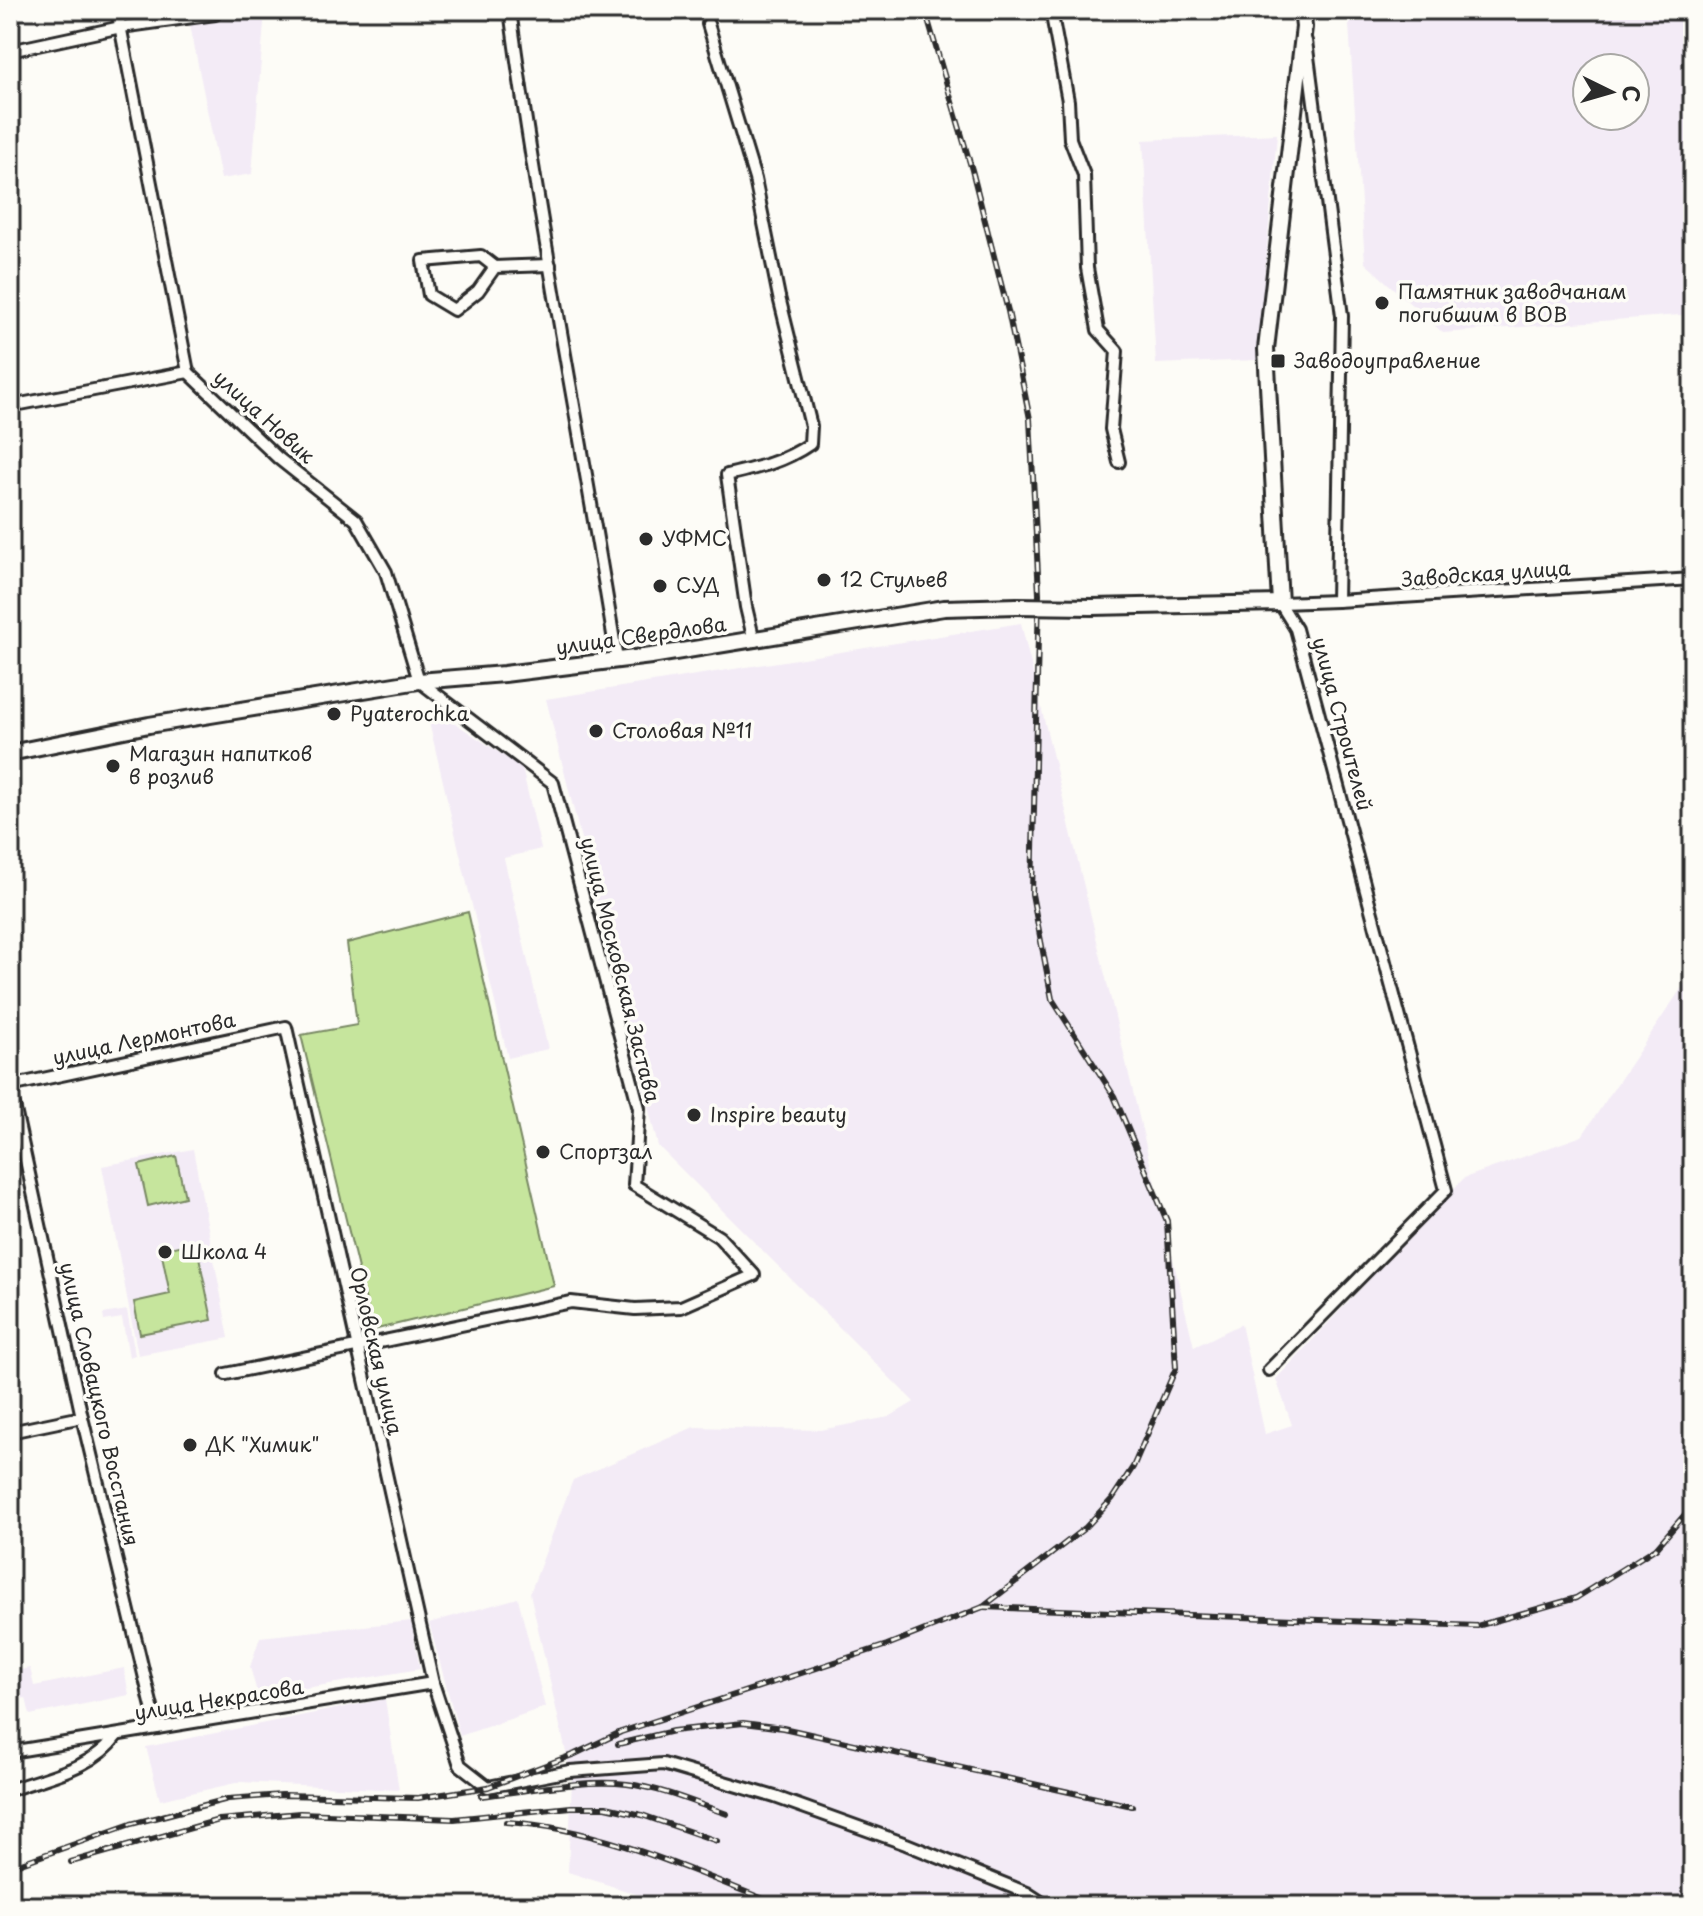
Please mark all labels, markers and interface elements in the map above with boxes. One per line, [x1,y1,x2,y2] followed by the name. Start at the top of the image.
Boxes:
[1571,52,1651,132] north arrow
[1615,84,1650,104] text: С
[1398,276,1627,329] place label: Памятник заводчанам погибшим в ВОВ
[1373,294,1391,312] marker: Памятник заводчанам погибшим в ВОВ
[1294,345,1481,375] place label: Заводоуправление
[1269,352,1287,370] marker: Заводоуправление
[207,363,322,470] street label: улица Новик
[662,523,727,553] place label: УФМС
[637,530,655,548] marker: УФМС
[1401,552,1572,594] street label: Заводская улица
[840,564,948,594] place label: 12 Стульев
[676,570,720,600] place label: СУД
[815,571,833,589] marker: 12 Стульев
[651,577,669,595] marker: СУД
[554,608,729,662] street label: улица Свердлова
[1305,634,1381,814] street label: улица Строителей
[350,698,470,728] place label: Pyaterochka
[325,705,343,723] marker: Pyaterochka
[612,715,752,745] place label: Столовая №11
[587,722,605,740] marker: Столовая №11
[129,738,312,791] place label: Магазин напитков в розлив
[104,757,122,775] marker: Магазин напитков в розлив
[573,834,669,1106] street label: улица Московская Застава
[50,1004,238,1072] street label: улица Лермонтова
[710,1099,847,1129] place label: Inspire beauty
[685,1106,703,1124] marker: Inspire beauty
[559,1136,653,1166] place label: Спортзал
[534,1143,552,1161] marker: Спортзал
[181,1236,267,1266] place label: Школа 4
[156,1243,174,1261] marker: Школа 4
[53,1259,147,1549] street label: улица Словацкого Восстания
[343,1264,411,1438] street label: Орловская улица
[205,1429,320,1459] place label: ДК "Химик"
[181,1436,199,1454] marker: ДК "Химик"
[132,1671,306,1727] street label: улица Некрасова

